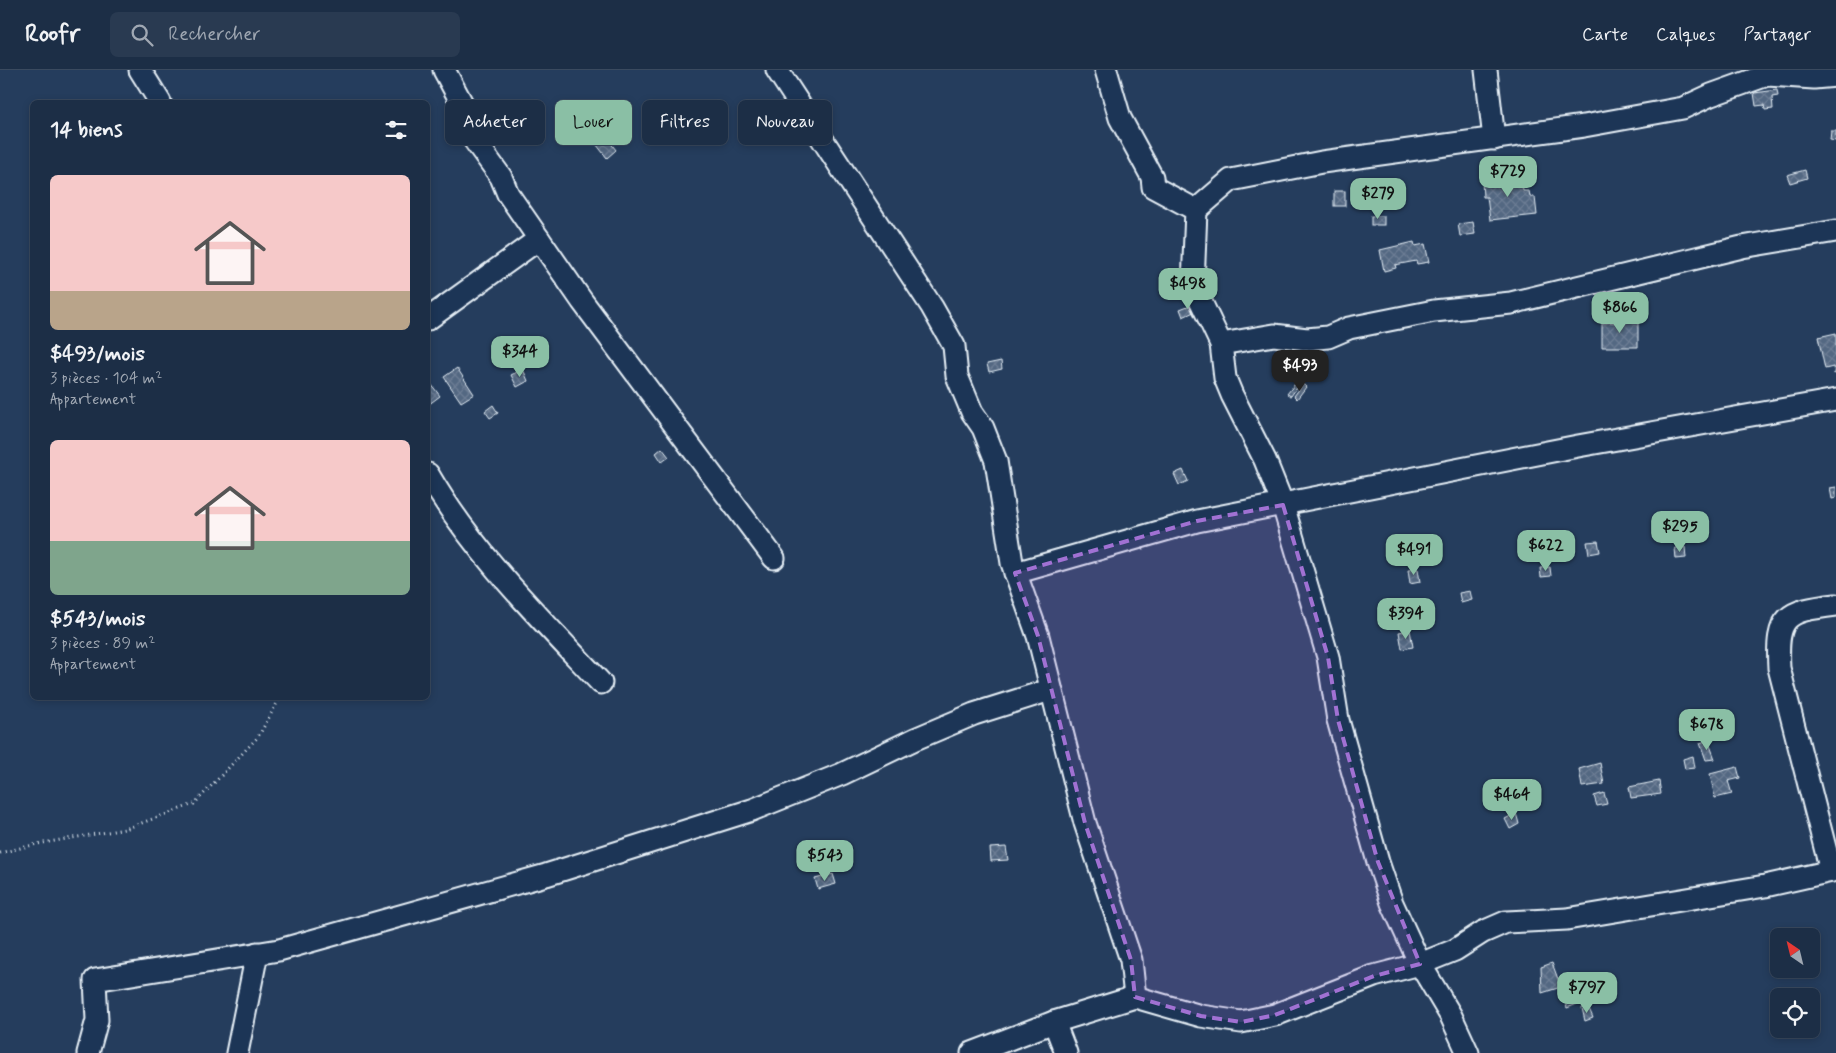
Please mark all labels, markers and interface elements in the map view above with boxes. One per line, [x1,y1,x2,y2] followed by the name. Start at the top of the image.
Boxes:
[110,12,460,57] search box
[25,19,80,50] text: Roofr
[128,21,156,49] icon: search
[168,22,261,47] text: Rechercher
[1582,23,1628,47] text: Carte
[1656,23,1715,47] text: Calques
[1743,23,1811,47] text: Partager
[445,100,545,145] chip: Acheter
[555,100,632,145] chip: Louer
[642,100,728,145] chip: Filtres
[738,100,832,145] chip: Nouveau
[50,116,122,144] text: 14 biens
[382,116,410,144] icon: filters
[1478,156,1538,198] pin: $729
[1490,161,1526,182] text: $729
[1348,178,1408,220] pin: $279
[1361,183,1395,204] text: $279
[185,208,275,298] icon: home
[1158,268,1218,310] pin: $498
[1170,273,1206,294] text: $498
[1590,292,1650,334] pin: $866
[1603,297,1637,318] text: $866
[490,336,550,378] pin: $344
[50,340,145,368] text: $493/mois
[502,341,538,362] text: $344
[1270,350,1330,392] pin: $493
[1283,355,1317,376] text: $493
[50,368,162,389] text: 3 pièces · 104 m²
[50,389,136,410] text: Appartement
[185,473,275,563] icon: home
[1650,510,1710,553] pin: $295
[1662,516,1698,537] text: $295
[1516,530,1576,572] pin: $622
[1384,534,1444,576] pin: $491
[1528,535,1564,556] text: $622
[1397,539,1431,560] text: $491
[1376,598,1436,640] pin: $394
[1388,603,1424,624] text: $394
[50,605,145,633] text: $543/mois
[50,633,155,654] text: 3 pièces · 89 m²
[50,654,136,675] text: Appartement
[1677,708,1737,751] pin: $678
[1690,714,1724,735] text: $678
[1482,778,1542,821] pin: $464
[1493,784,1531,805] text: $464
[795,840,855,882] pin: $543
[807,845,843,866] text: $543
[1770,928,1820,978] north arrow
[1770,928,1820,1038] map controls
[1557,972,1617,1014] pin: $797
[1568,977,1606,998] text: $797
[1770,988,1820,1038] button: locate

